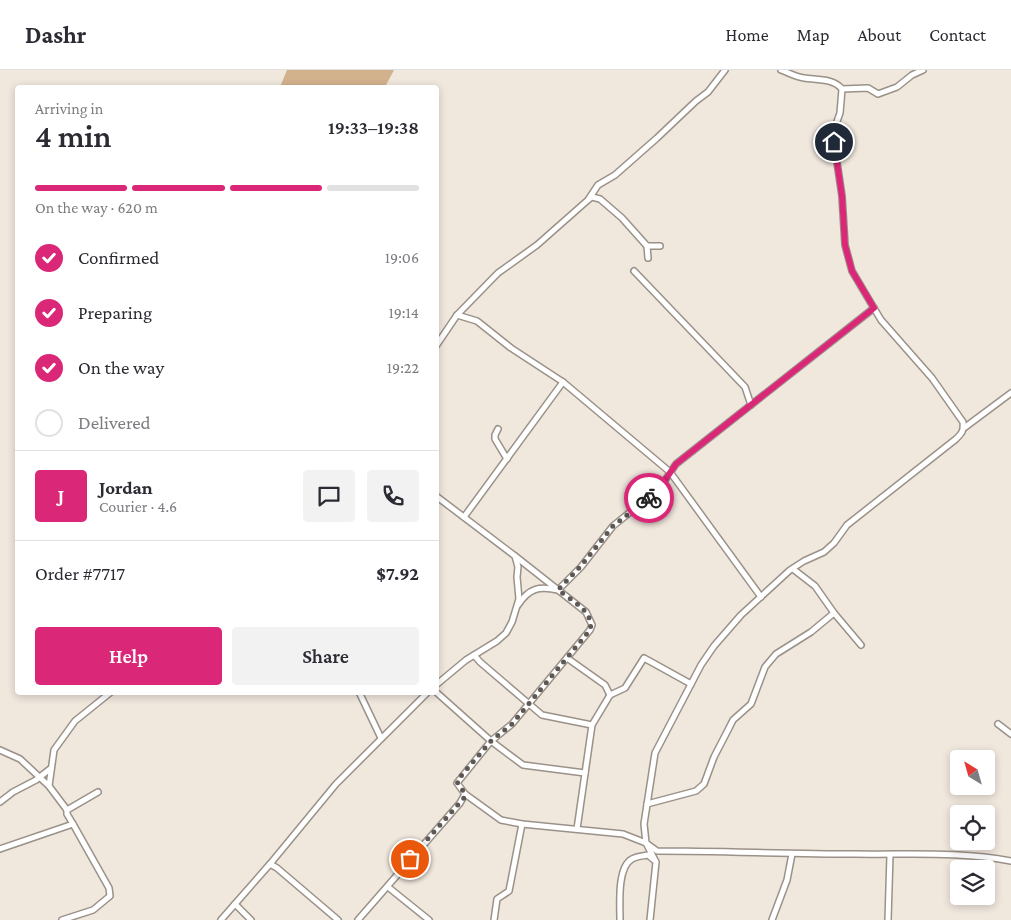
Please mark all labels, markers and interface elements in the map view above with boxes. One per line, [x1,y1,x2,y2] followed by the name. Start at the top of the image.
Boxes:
[25,21,86,48] text: Dashr
[726,25,769,45] text: Home
[797,25,829,45] text: Map
[857,25,901,45] text: About
[929,25,986,45] text: Contact
[35,100,103,117] text: Arriving in
[328,117,419,138] text: 19:33–19:38
[35,118,111,154] text: 4 min
[813,121,855,163] pin
[820,128,848,156] icon: home
[35,199,158,216] text: On the way · 620 m
[35,244,63,272] icon: check
[78,247,159,268] text: Confirmed
[385,249,419,266] text: 19:06
[35,299,63,327] icon: check
[78,302,152,323] text: Preparing
[388,304,419,321] text: 19:14
[35,354,63,382] icon: check
[78,357,164,378] text: On the way
[387,359,419,376] text: 19:22
[78,412,151,433] text: Delivered
[303,470,355,522] button: chat
[367,470,419,522] button: phone
[624,473,674,523] courier
[99,477,153,498] text: Jordan
[635,484,663,512] icon: bike
[58,485,64,506] text: J
[99,498,177,515] text: Courier · 4.6
[35,563,125,584] text: Order #7717
[376,563,419,584] text: $7.92
[35,627,222,685] button: Help
[232,627,419,685] button: Share
[950,750,995,795] north arrow
[950,750,995,905] map controls
[950,805,995,850] button: locate
[389,838,431,880] pin
[396,845,424,873] icon: bag
[950,860,995,905] button: layers

